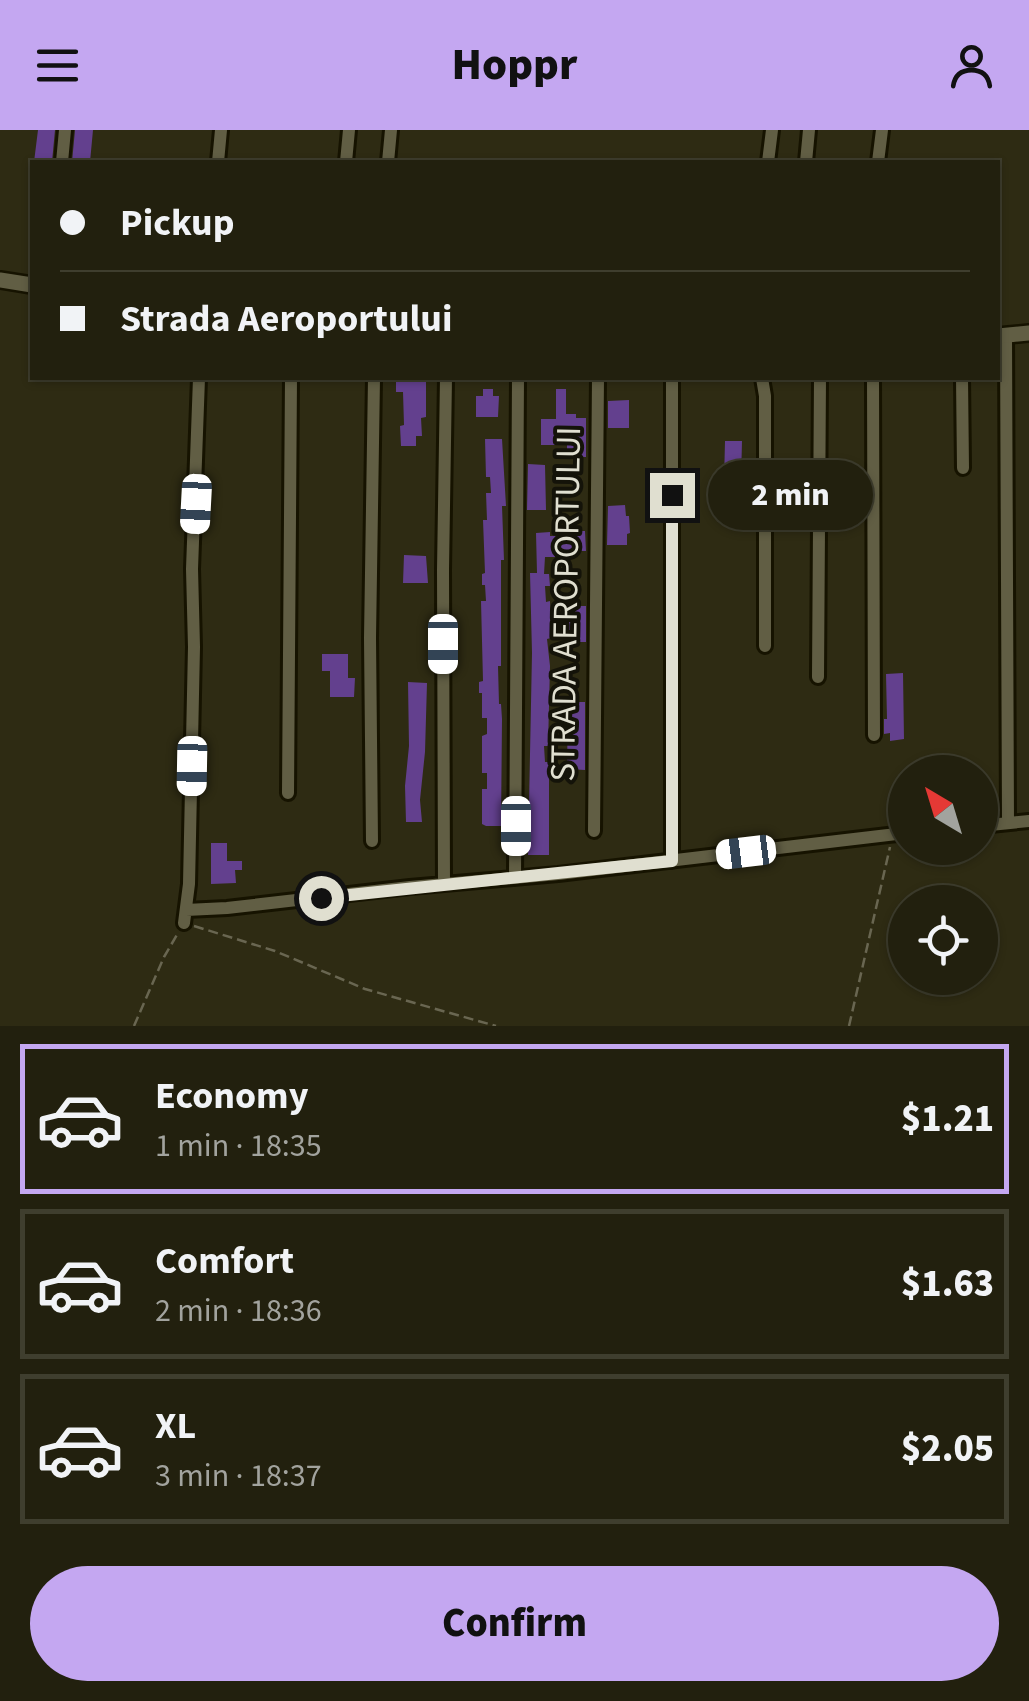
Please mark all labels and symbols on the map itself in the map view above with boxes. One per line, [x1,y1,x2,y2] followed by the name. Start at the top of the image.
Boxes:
[538,426,594,782] street label: STRADA AEROPORTULUI
[707,460,872,530] callout: 2 min
[179,473,213,535] car
[650,473,695,518] route end
[428,614,458,674] car
[176,736,208,796] car
[888,755,998,865] north arrow
[501,796,531,856] car
[714,833,778,871] car
[299,876,344,921] route start

